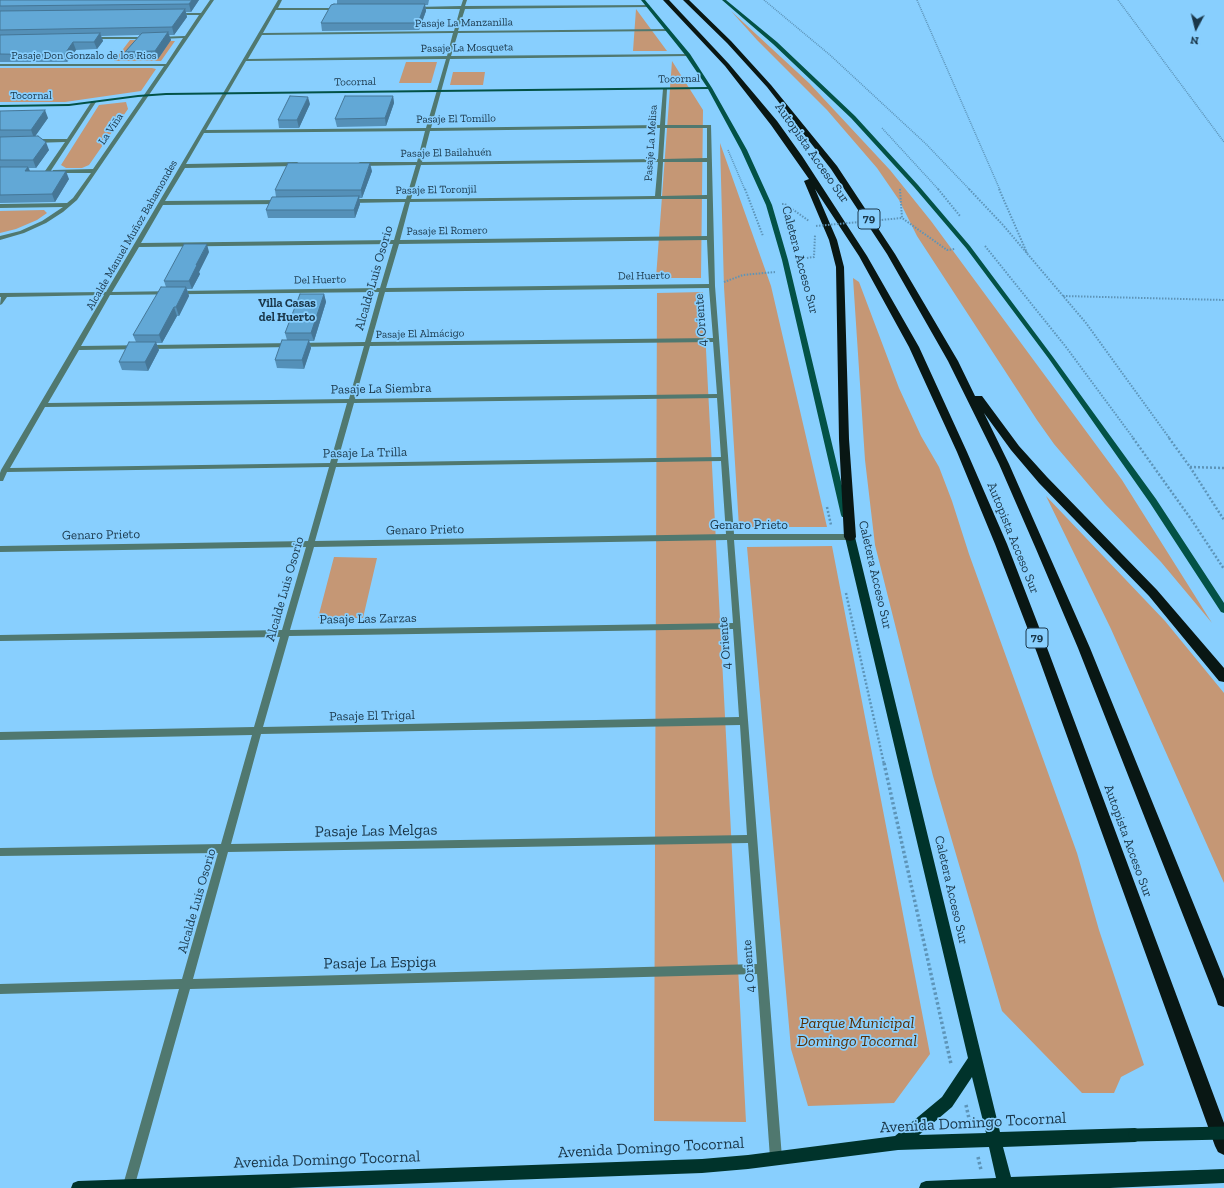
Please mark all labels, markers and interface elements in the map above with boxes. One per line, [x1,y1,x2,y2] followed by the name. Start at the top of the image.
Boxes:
[1176,8,1216,48] north arrow
[415,16,513,30] street label: Pasaje La Manzanilla
[1190,33,1199,47] text: N
[421,41,513,55] street label: Pasaje La Mosqueta
[11,49,157,63] street label: Pasaje Don Gonzalo de los Rios
[658,72,700,86] street label: Tocornal
[334,75,376,89] street label: Tocornal
[10,89,52,103] street label: Tocornal
[772,100,852,206] street label: Autopista Acceso Sur
[642,104,660,182] street label: Pasaje La Melisa
[96,111,126,147] street label: La Viña
[416,112,496,126] street label: Pasaje El Tomillo
[400,146,492,160] street label: Pasaje El Bailahuén
[83,158,181,312] street label: Alcalde Manuel Muñoz Bahamondes
[395,183,477,197] street label: Pasaje El Toronjil
[778,204,822,316] street label: Caletera Acceso Sur
[858,209,880,229] road number: 79
[352,224,396,332] street label: Alcalde Luis Osorio
[406,224,488,238] street label: Pasaje El Romero
[618,269,670,283] street label: Del Huerto
[294,273,346,287] street label: Del Huerto
[691,293,711,347] street label: 4 Oriente
[258,297,316,325] district label: Villa Casas del Huerto
[376,327,464,341] street label: Pasaje El Almácigo
[330,380,432,398] street label: Pasaje La Siembra
[323,444,407,462] street label: Pasaje La Trilla
[984,480,1042,596] street label: Autopista Acceso Sur
[710,517,788,533] street label: Genaro Prieto
[855,519,895,631] street label: Caletera Acceso Sur
[386,522,464,538] street label: Genaro Prieto
[62,527,140,543] street label: Genaro Prieto
[263,535,307,643] street label: Alcalde Luis Osorio
[319,610,417,628] street label: Pasaje Las Zarzas
[715,616,735,670] street label: 4 Oriente
[1026,628,1048,648] road number: 79
[329,707,415,725] street label: Pasaje El Trigal
[1100,782,1156,900] street label: Autopista Acceso Sur
[314,820,438,842] street label: Pasaje Las Melgas
[931,834,971,946] street label: Caletera Acceso Sur
[175,847,219,955] street label: Alcalde Luis Osorio
[739,939,759,993] street label: 4 Oriente
[323,952,437,974] street label: Pasaje La Espiga
[797,1013,917,1051] park label: Parque Municipal Domingo Tocornal
[879,1109,1067,1137] street label: Avenida Domingo Tocornal
[557,1134,745,1162] street label: Avenida Domingo Tocornal
[233,1147,421,1173] street label: Avenida Domingo Tocornal

